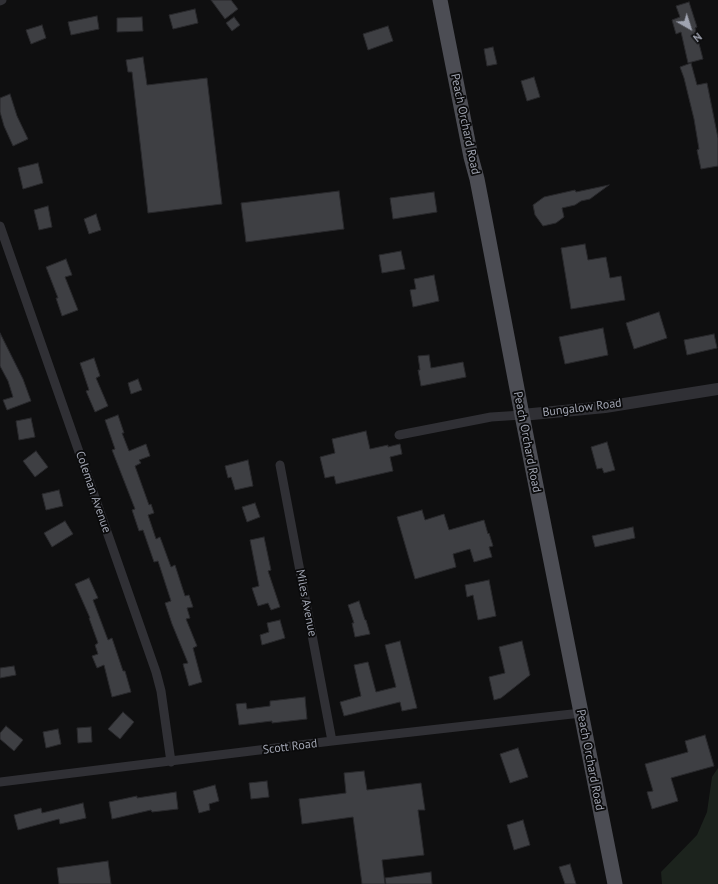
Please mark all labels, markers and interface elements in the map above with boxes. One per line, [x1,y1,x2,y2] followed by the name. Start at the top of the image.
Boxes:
[670,8,710,48] north arrow
[690,30,705,45] text: N
[447,72,483,176] street label: Peach Orchard Road
[510,390,544,494] street label: Peach Orchard Road
[542,396,622,420] street label: Bungalow Road
[72,449,114,535] street label: Coleman Avenue
[292,568,320,638] street label: Miles Avenue
[573,708,607,812] street label: Peach Orchard Road
[262,737,318,757] street label: Scott Road

